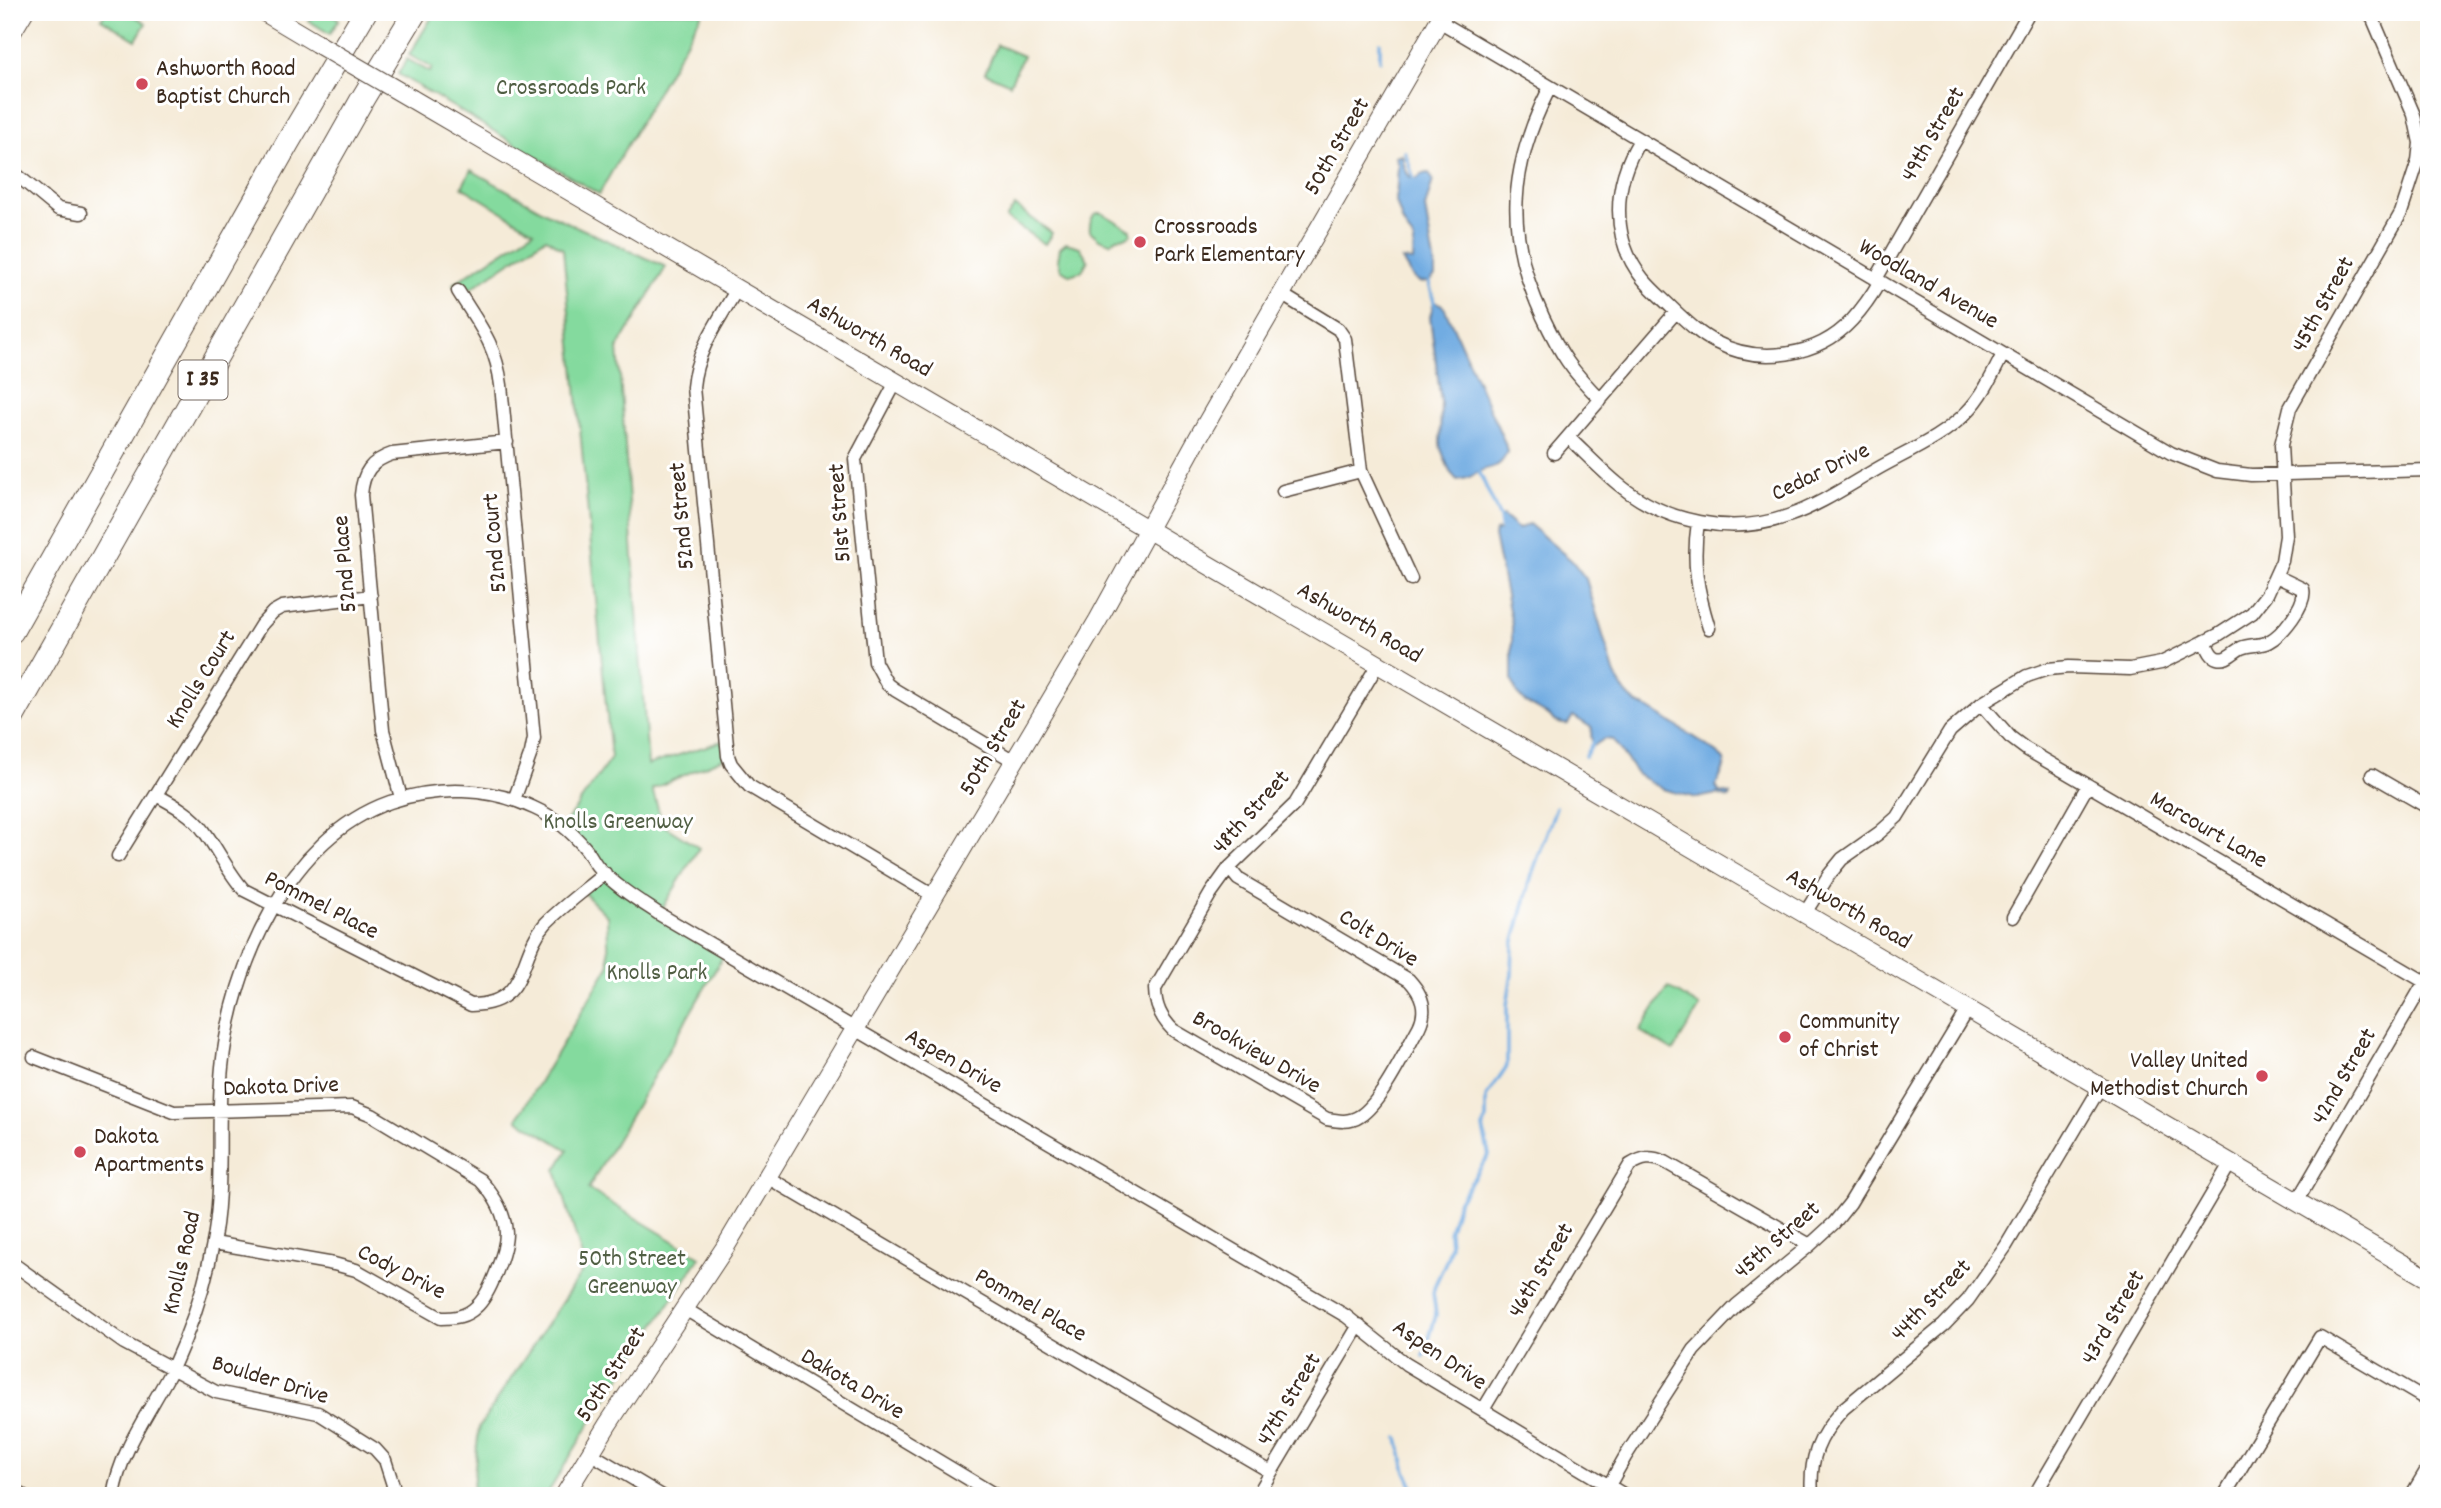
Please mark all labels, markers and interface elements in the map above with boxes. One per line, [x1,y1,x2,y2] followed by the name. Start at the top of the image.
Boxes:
[156,53,295,115] place label: Ashworth Road Baptist Church
[496,72,646,106] park label: Crossroads Park
[134,76,150,92] marker: Ashworth Road Baptist Church
[1893,81,1975,189] street label: 49th Street
[1296,92,1380,202] street label: 50th Street
[1154,211,1306,273] place label: Crossroads Park Elementary
[1852,231,2004,339] street label: Woodland Avenue
[1132,234,1148,250] marker: Crossroads Park Elementary
[2284,251,2364,359] street label: 45th Street
[800,288,938,388] street label: Ashworth Road
[178,360,228,400] road number: I 35
[1766,435,1876,511] street label: Cedar Drive
[661,461,705,571] street label: 52nd Street
[821,462,861,564] street label: 51st Street
[475,492,517,594] street label: 52nd Court
[325,514,367,614] street label: 52nd Place
[1290,574,1428,674] street label: Ashworth Road
[158,624,246,736] street label: Knolls Court
[952,693,1036,803] street label: 50th Street
[1205,763,1299,863] street label: 48th Street
[2143,784,2273,878] street label: Marcourt Lane
[543,806,694,840] park label: Knolls Greenway
[1779,860,1917,960] street label: Ashworth Road
[258,863,384,949] street label: Pommel Place
[1331,901,1425,977] street label: Colt Drive
[607,957,707,991] park label: Knolls Park
[1185,1002,1327,1104] street label: Brookview Drive
[1799,1006,1900,1068] place label: Community of Christ
[898,1020,1008,1104] street label: Aspen Drive
[2304,1022,2386,1132] street label: 42nd Street
[1777,1029,1793,1045] marker: Community of Christ
[2090,1045,2248,1107] place label: Valley United Methodist Church
[2254,1068,2270,1084] marker: Valley United Methodist Church
[222,1069,340,1107] street label: Dakota Drive
[94,1121,204,1183] place label: Dakota Apartments
[72,1144,88,1160] marker: Dakota Apartments
[1727,1194,1829,1288] street label: 45th Street
[155,1208,211,1318] street label: Knolls Road
[1500,1217,1584,1325] street label: 46th Street
[351,1236,451,1310] street label: Cody Drive
[578,1243,686,1305] park label: 50th Street Greenway
[1884,1252,1980,1350] street label: 44th Street
[968,1260,1092,1352] street label: Pommel Place
[2073,1264,2155,1372] street label: 43rd Street
[1385,1312,1493,1400] street label: Aspen Drive
[568,1320,656,1429] street label: 50th Street
[794,1341,910,1429] street label: Dakota Drive
[207,1347,333,1415] street label: Boulder Drive
[1249,1347,1331,1453] street label: 47th Street

